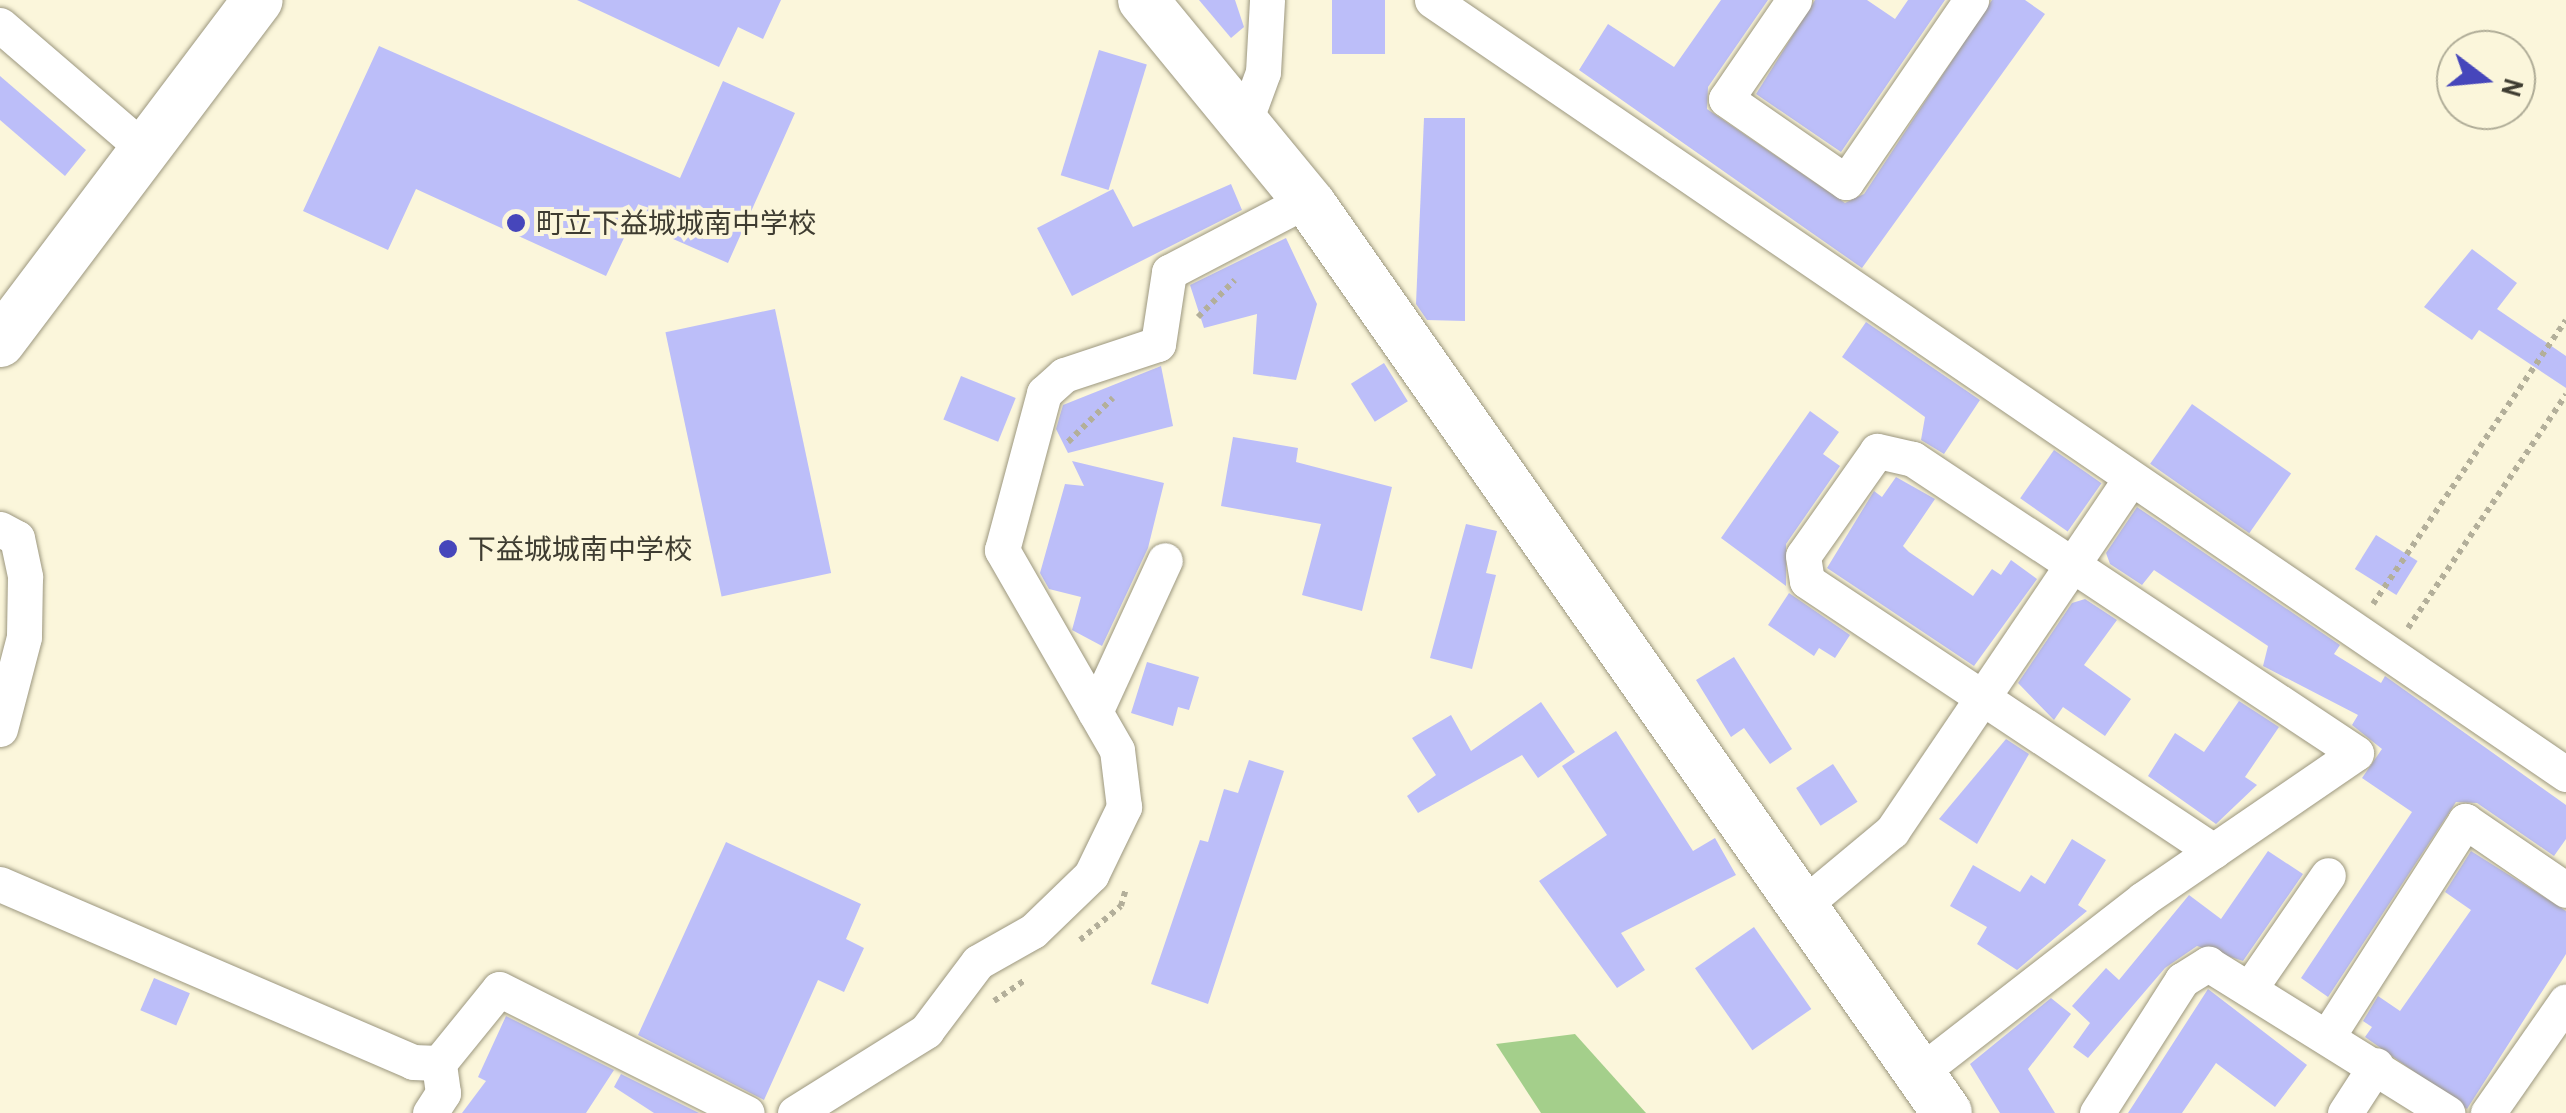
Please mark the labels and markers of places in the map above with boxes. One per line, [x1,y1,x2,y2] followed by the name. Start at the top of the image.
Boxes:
[536,206,816,240] place label: 町立下益城城南中学校
[505,212,527,234] marker: 町立下益城城南中学校
[468,532,692,566] place label: 下益城城南中学校
[437,538,459,560] marker: 下益城城南中学校

